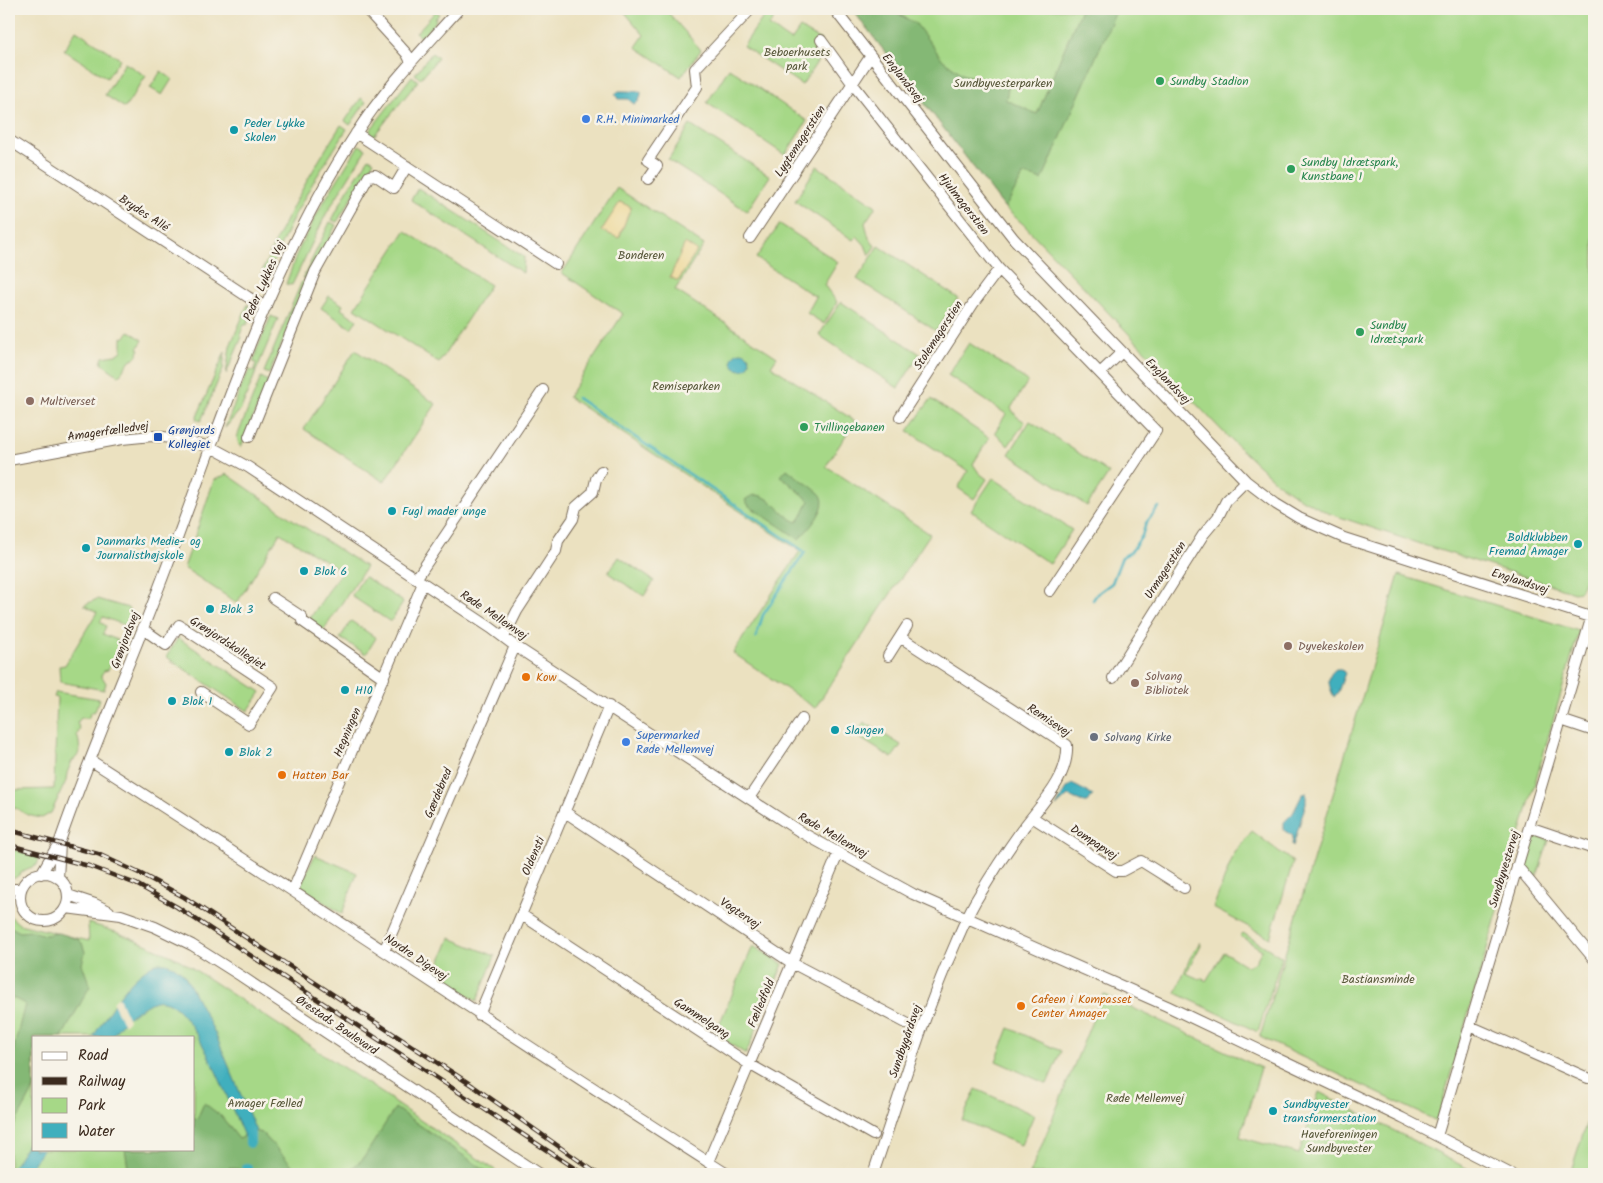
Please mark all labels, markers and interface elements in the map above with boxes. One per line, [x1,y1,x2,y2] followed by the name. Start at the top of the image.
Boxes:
[764,43,830,76] park label: Beboerhusets park
[877,49,929,108] street label: Englandsvej
[1170,72,1249,91] place label: Sundby Stadion
[954,74,1052,93] park label: Sundbyvesterparken
[1154,75,1166,87] marker: Sundby Stadion
[770,101,831,181] street label: Lygtemagerstien
[596,110,680,129] place label: R.H. Minimarked
[580,113,592,125] marker: R.H. Minimarked
[244,114,306,147] place label: Peder Lykke Skolen
[228,124,240,136] marker: Peder Lykke Skolen
[1301,153,1399,186] place label: Sundby Idrætspark, Kunstbane 1
[1285,163,1297,175] marker: Sundby Idrætspark, Kunstbane 1
[933,169,994,239] street label: Hjulmagerstien
[115,190,173,237] street label: Brydes Allé
[238,237,291,324] street label: Peder Lykkes Vej
[618,246,664,265] park label: Bonderen
[909,297,968,374] street label: Stolemagerstien
[1370,316,1424,349] place label: Sundby Idrætspark
[1354,326,1366,338] marker: Sundby Idrætspark
[1140,354,1196,410] street label: Englandsvej
[652,377,720,396] park label: Remiseparken
[40,392,96,411] place label: Multiverset
[24,395,36,407] marker: Multiverset
[66,416,151,447] street label: Amagerfælledvej
[814,418,885,437] place label: Tvillingebanen
[168,421,215,454] place label: Grønjords Kollegiet
[798,421,810,433] marker: Tvillingebanen
[152,431,164,443] marker: Grønjords Kollegiet
[402,502,487,521] place label: Fugl mader unge
[386,505,398,517] marker: Fugl mader unge
[1489,528,1569,561] place label: Boldklubben Fremad Amager
[96,532,201,565] place label: Danmarks Medie- og Journalisthøjskole
[1140,538,1191,603] street label: Urmagerstien
[1572,538,1584,550] marker: Boldklubben Fremad Amager
[80,542,92,554] marker: Danmarks Medie- og Journalisthøjskole
[314,562,347,581] place label: Blok 6
[1489,563,1552,600] street label: Englandsvej
[298,565,310,577] marker: Blok 6
[456,586,532,646] street label: Røde Mellemvej
[220,600,253,619] place label: Blok 3
[204,603,216,615] marker: Blok 3
[106,608,145,672] street label: Grønjordsvej
[186,612,270,675] street label: Grønjordskollegiet
[1298,637,1364,656] place label: Dyvekeskolen
[1282,640,1294,652] marker: Dyvekeskolen
[1145,667,1189,700] place label: Solvang Bibliotek
[536,668,558,687] place label: Kow
[520,671,532,683] marker: Kow
[1129,677,1141,689] marker: Solvang Bibliotek
[355,681,373,700] place label: H10
[339,684,351,696] marker: H10
[182,692,212,711] place label: Blok 1
[166,695,178,707] marker: Blok 1
[1023,699,1075,742] street label: Remisevej
[328,704,366,760] street label: Hegningen
[845,721,884,740] place label: Slangen
[829,724,841,736] marker: Slangen
[636,726,715,759] place label: Supermarked Røde Mellemvej
[1104,728,1172,747] place label: Solvang Kirke
[1088,731,1100,743] marker: Solvang Kirke
[620,736,632,748] marker: Supermarked Røde Mellemvej
[239,743,272,762] place label: Blok 2
[223,746,235,758] marker: Blok 2
[419,764,458,821] street label: Gærdebred
[292,766,350,785] place label: Hatten Bar
[276,769,288,781] marker: Hatten Bar
[794,808,872,864] street label: Røde Mellemvej
[1066,820,1122,865] street label: Dompapvej
[1484,827,1525,910] street label: Sundbyvestervej
[517,833,551,879] street label: Oldensti
[716,893,764,934] street label: Vogtervej
[380,929,452,986] street label: Nordre Digevej
[1341,970,1415,989] park label: Bastiansminde
[743,975,781,1031] street label: Fælledfold
[1031,990,1132,1023] place label: Cafeen i Kompasset Center Amager
[292,991,383,1061] street label: Ørestads Boulevard
[670,993,734,1044] street label: Gammelgang
[1015,1000,1027,1012] marker: Cafeen i Kompasset Center Amager
[884,1001,927,1080] street label: Sundbygårdsvej
[32,1036,195,1150] legend
[78,1044,109,1068] text: Road
[78,1070,126,1094] text: Railway
[1106,1089,1185,1108] park label: Røde Mellemvej
[78,1094,106,1118] text: Park
[228,1094,303,1113] park label: Amager Fælled
[1283,1095,1376,1128] place label: Sundbyvester transformerstation
[1267,1105,1279,1117] marker: Sundbyvester transformerstation
[78,1120,115,1144] text: Water
[1301,1125,1377,1158] park label: Haveforeningen Sundbyvester

